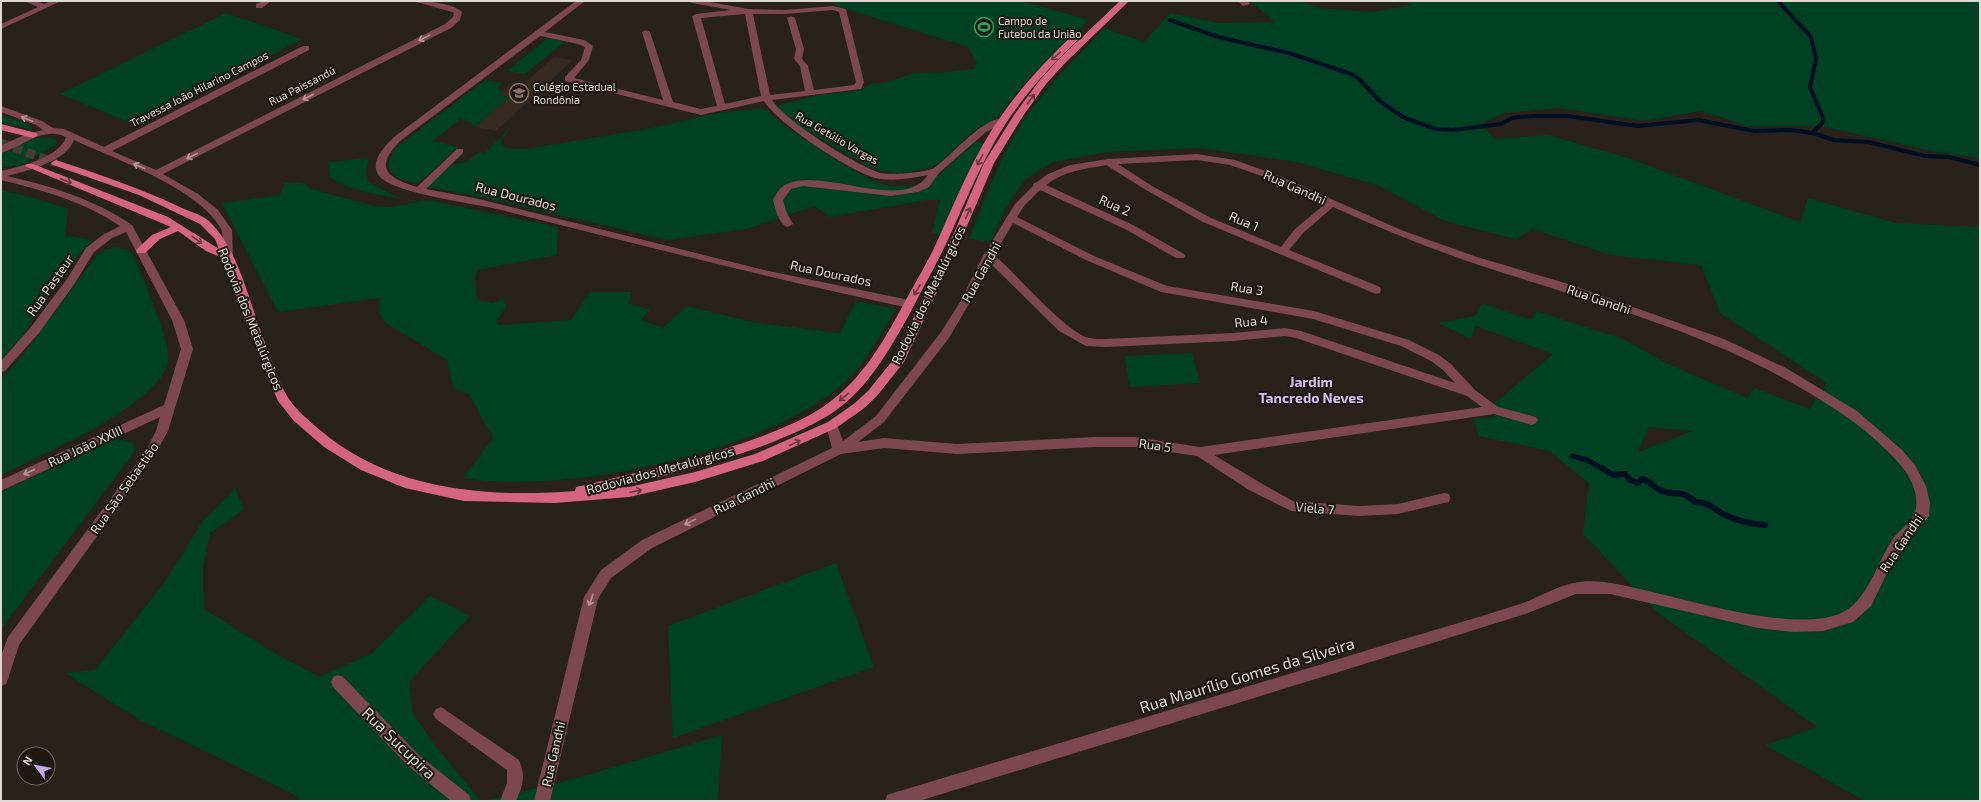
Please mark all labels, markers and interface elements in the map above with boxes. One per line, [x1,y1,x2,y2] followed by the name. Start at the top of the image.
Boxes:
[998,14,1082,40] place label: Campo de Futebol da União
[973,16,995,38] sports icon: Campo de Futebol da União
[418,35,430,42] one-way arrow
[127,48,270,129] street label: Travessa João Hilarino Campos
[1051,51,1061,60] one-way arrow
[266,63,337,108] street label: Rua Paissandú
[533,80,617,106] place label: Colégio Estadual Rondônia
[508,82,530,104] school or university icon: Colégio Estadual Rondônia
[302,94,314,101] one-way arrow
[1026,94,1035,105] one-way arrow
[793,108,881,167] street label: Rua Getúlio Vargas
[21,114,33,122] one-way arrow
[187,153,199,160] one-way arrow
[975,154,983,166] one-way arrow
[133,162,145,169] one-way arrow
[1261,166,1329,208] street label: Rua Gandhi
[60,177,72,185] one-way arrow
[474,178,558,214] street label: Rua Dourados
[1097,191,1133,219] street label: Rua 2
[965,207,972,219] one-way arrow
[1227,208,1261,234] street label: Rua 1
[887,223,969,367] street label: Rodovia dos Metalúrgicos
[191,236,202,244] one-way arrow
[958,239,1004,305] street label: Rua Gandhi
[215,245,287,393] street label: Rodovia dos Metalúrgicos
[23,251,77,319] street label: Rua Pasteur
[789,257,873,289] street label: Rua Dourados
[1230,278,1264,298] street label: Rua 3
[1565,281,1633,317] street label: Rua Gandhi
[913,284,920,296] one-way arrow
[1234,312,1268,330] street label: Rua 4
[1258,373,1364,406] district label: Jardim Tancredo Neves
[839,392,850,401] one-way arrow
[45,422,125,470] street label: Rua João XXIII
[1138,435,1172,455] street label: Rua 5
[86,439,162,537] street label: Rua São Sebastião
[789,439,801,446] one-way arrow
[584,443,736,497] street label: Rodovia dos Metalúrgicos
[24,469,36,476] one-way arrow
[711,474,777,518] street label: Rua Gandhi
[629,486,642,494] one-way arrow
[1295,498,1335,518] street label: Viela 7
[1876,511,1926,575] street label: Rua Gandhi
[685,519,697,526] one-way arrow
[586,594,594,606] one-way arrow
[1137,633,1357,716] street label: Rua Maurílio Gomes da Silveira
[359,703,440,782] street label: Rua Sucupira
[538,720,568,788] street label: Rua Gandhi
[16,746,56,786] north arrow
[19,754,35,767] text: N

